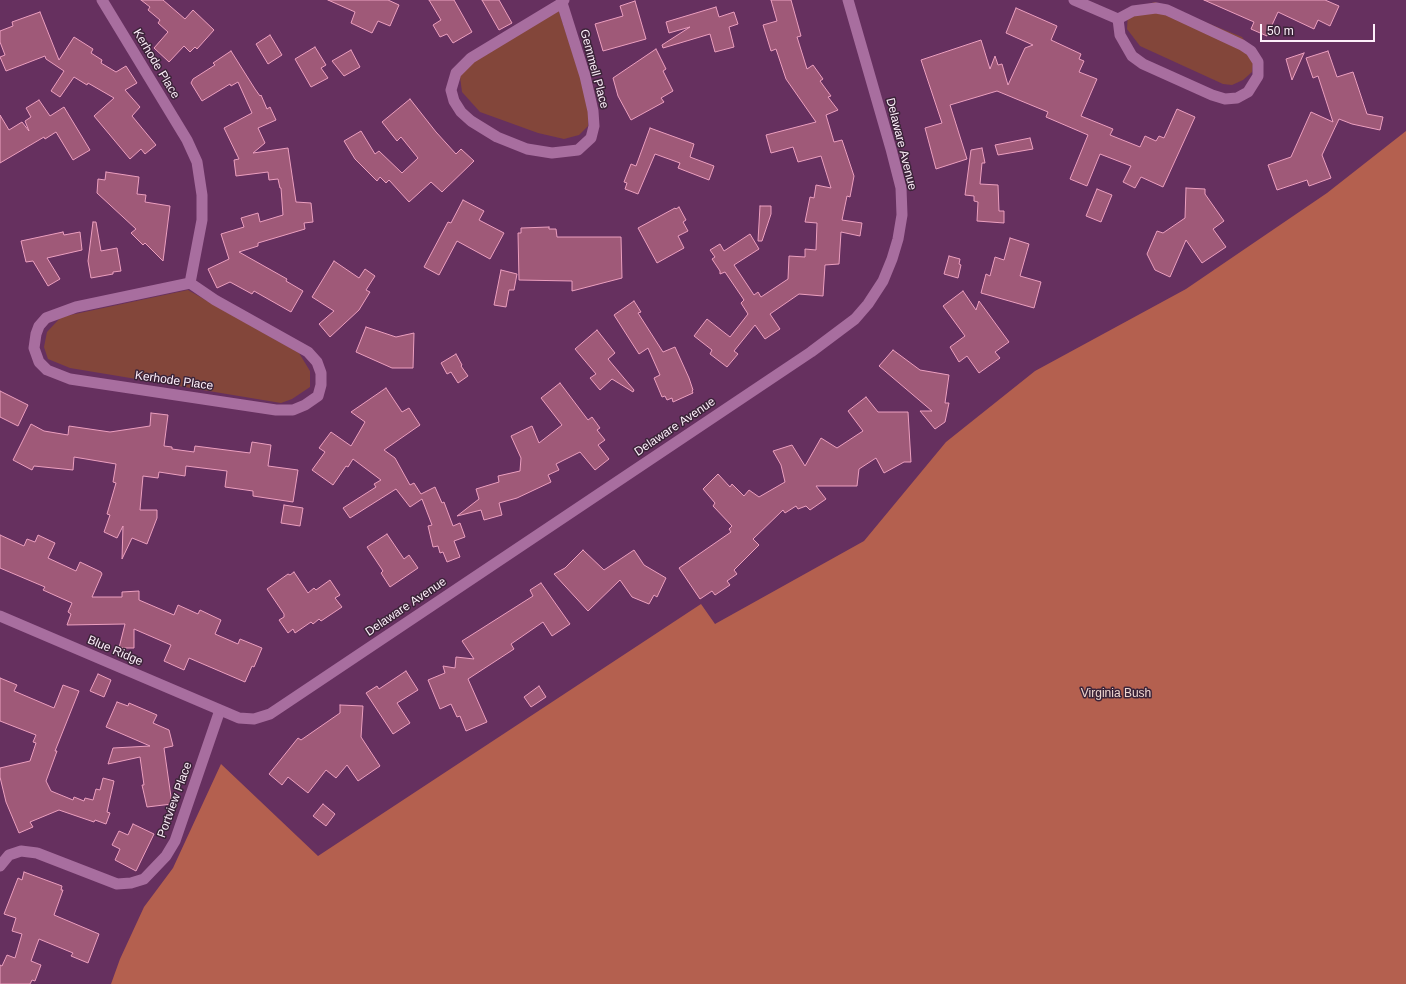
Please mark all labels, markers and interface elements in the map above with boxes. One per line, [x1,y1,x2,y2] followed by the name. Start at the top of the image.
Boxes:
[1262,16,1377,42] scale bar
[1267,24,1294,38] text: 50 m
[130,27,182,101] street label: Kerhode Place
[577,28,611,110] street label: Gemmell Place
[883,96,919,192] street label: Delaware Avenue
[134,368,214,394] street label: Kerhode Place
[632,395,718,459] street label: Delaware Avenue
[363,575,449,639] street label: Delaware Avenue
[85,633,145,669] street label: Blue Ridge
[1081,687,1151,701] park label: Virginia Bush
[155,760,195,840] street label: Portview Place

